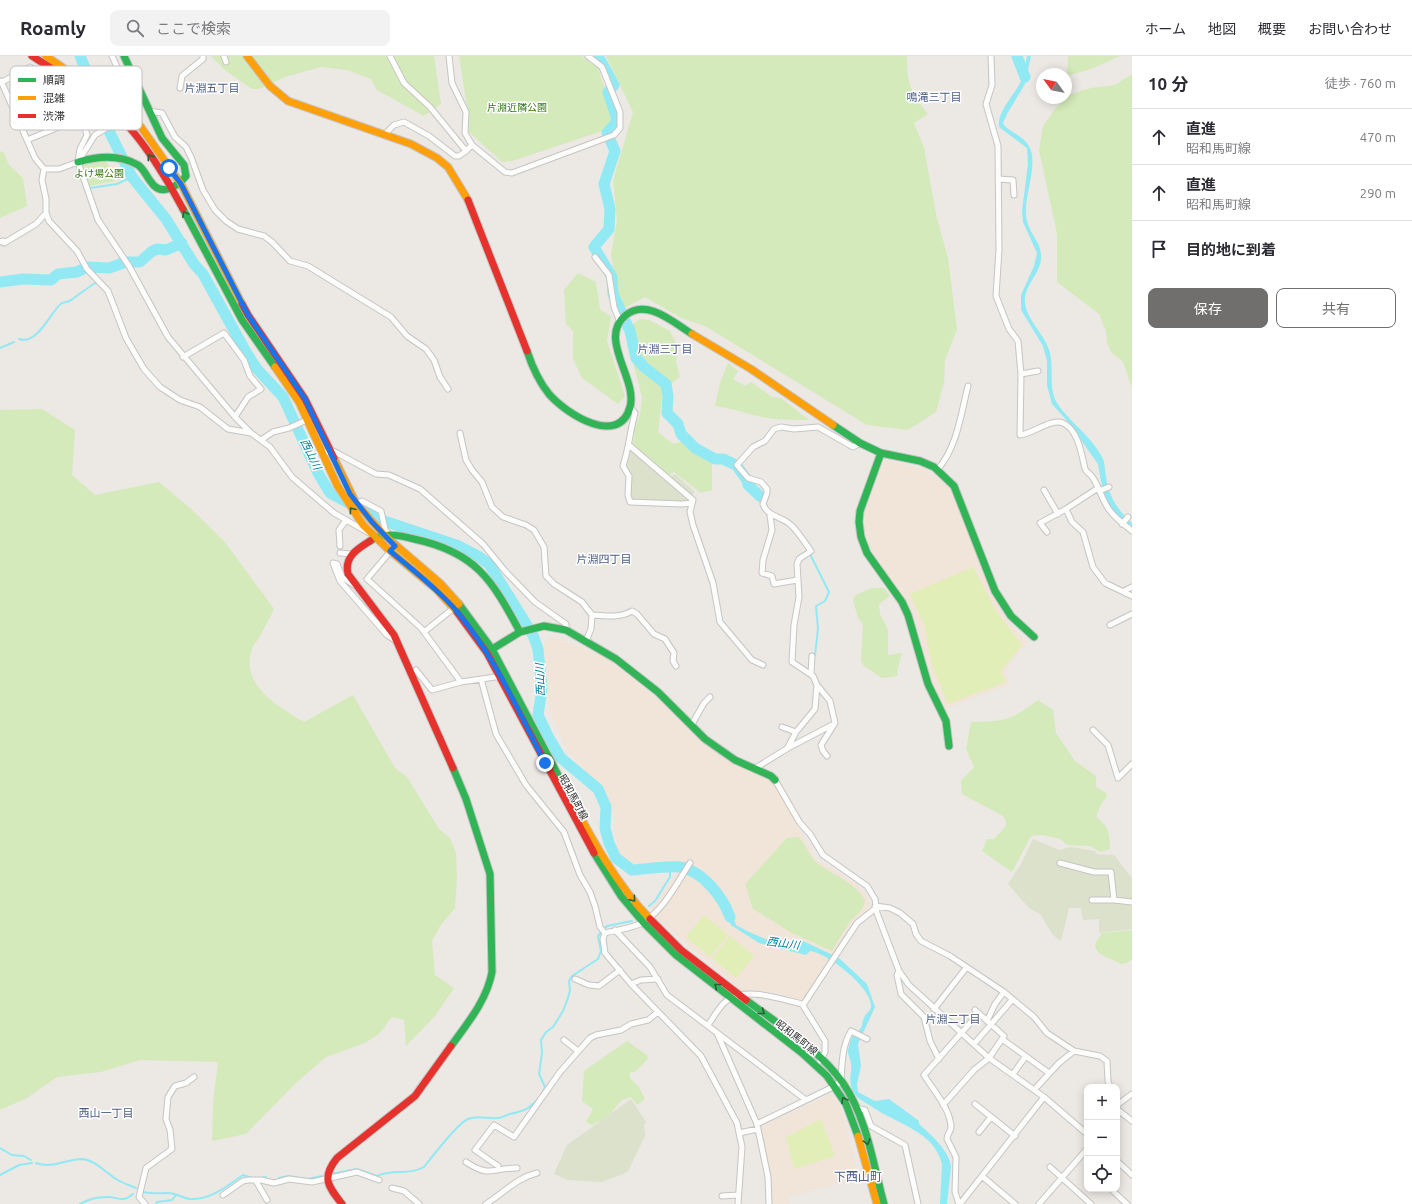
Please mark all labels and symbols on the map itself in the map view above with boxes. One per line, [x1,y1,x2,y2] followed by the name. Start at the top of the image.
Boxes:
[10,66,142,130] legend
[1036,68,1072,104] north arrow
[43,74,65,86] text: 順調
[185,82,240,94] district label: 片淵五丁目
[907,91,962,103] district label: 鳴滝三丁目
[43,92,65,104] text: 混雑
[487,102,547,113] park label: 片淵近隣公園
[43,110,65,122] text: 渋滞
[148,154,155,161] one-way arrow
[160,159,178,177] route start
[74,168,124,179] park label: よけ場公園
[183,211,190,218] one-way arrow
[638,343,693,355] district label: 片淵三丁目
[298,437,324,472] water label: 西山川
[350,508,357,515] one-way arrow
[577,553,632,565] district label: 片淵四丁目
[533,662,547,697] water label: 西山川
[536,754,554,772] route end
[557,773,590,822] street label: 昭和馬町線
[628,895,635,902] one-way arrow
[766,935,801,951] water label: 西山川
[714,984,721,991] one-way arrow
[757,1007,764,1014] one-way arrow
[926,1013,981,1025] district label: 片淵二丁目
[774,1018,820,1057] street label: 昭和馬町線
[842,1097,849,1104] one-way arrow
[79,1107,134,1119] district label: 西山一丁目
[862,1138,871,1145] one-way arrow
[834,1170,882,1183] district label: 下西山町

